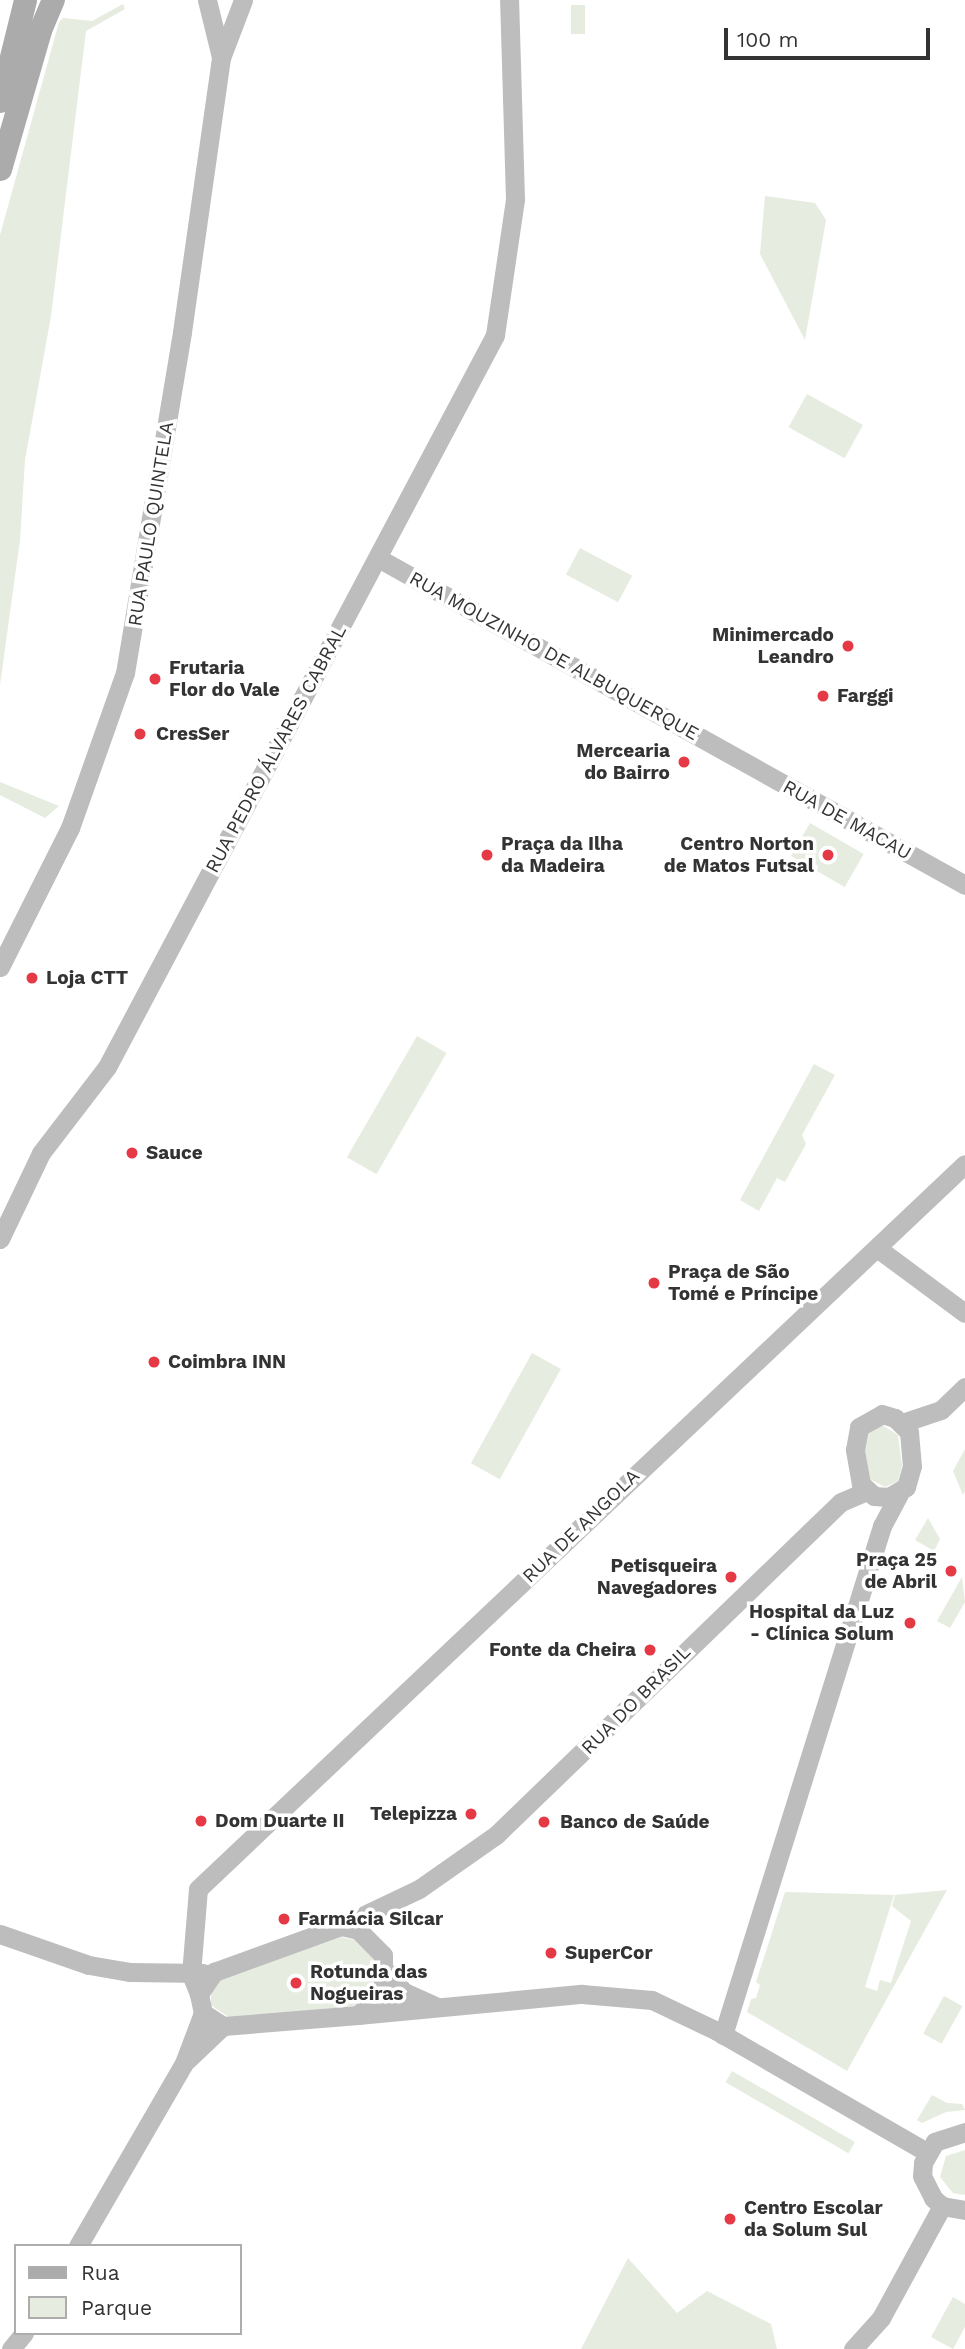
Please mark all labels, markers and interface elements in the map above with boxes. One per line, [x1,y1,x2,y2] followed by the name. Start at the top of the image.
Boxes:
[727,14,934,58] scale bar
[737,27,799,52] text: 100 m
[124,420,178,628] street label: RUA PAULO QUINTELA
[405,566,703,746] street label: RUA MOUZINHO DE ALBUQUERQUE
[200,621,352,877] street label: RUA PEDRO ÁLVARES CABRAL
[712,624,834,668] place label: Minimercado Leandro
[840,638,856,654] marker: Minimercado Leandro
[169,657,281,701] place label: Frutaria Flor do Vale
[147,671,163,687] marker: Frutaria Flor do Vale
[837,685,894,707] place label: Farggi
[815,688,831,704] marker: Farggi
[156,723,230,745] place label: CresSer
[130,724,150,744] marker: CresSer
[576,740,670,784] place label: Mercearia do Bairro
[676,754,692,770] marker: Mercearia do Bairro
[779,775,915,865] street label: RUA DE MACAU
[501,833,623,877] place label: Praça da Ilha da Madeira
[664,833,814,877] place label: Centro Norton de Matos Futsal
[479,847,495,863] marker: Praça da Ilha da Madeira
[820,847,836,863] marker: Centro Norton de Matos Futsal
[46,967,128,989] place label: Loja CTT
[24,970,40,986] marker: Loja CTT
[146,1142,203,1164] place label: Sauce
[124,1145,140,1161] marker: Sauce
[668,1261,818,1305] place label: Praça de São Tomé e Príncipe
[646,1275,662,1291] marker: Praça de São Tomé e Príncipe
[168,1351,286,1373] place label: Coimbra INN
[146,1354,162,1370] marker: Coimbra INN
[517,1464,645,1588] street label: RUA DE ANGOLA
[856,1549,937,1593] place label: Praça 25 de Abril
[597,1555,717,1599] place label: Petisqueira Navegadores
[943,1563,959,1579] marker: Praça 25 de Abril
[723,1569,739,1585] marker: Petisqueira Navegadores
[749,1601,894,1645] place label: Hospital da Luz - Clínica Solum
[900,1613,920,1633] marker: Hospital da Luz - Clínica Solum
[489,1639,636,1661] place label: Fonte da Cheira
[576,1640,696,1760] street label: RUA DO BRASIL
[642,1642,658,1658] marker: Fonte da Cheira
[370,1803,457,1825] place label: Telepizza
[463,1806,479,1822] marker: Telepizza
[215,1810,345,1832] place label: Dom Duarte II
[560,1811,710,1833] place label: Banco de Saúde
[534,1812,554,1832] marker: Banco de Saúde
[193,1813,209,1829] marker: Dom Duarte II
[298,1908,443,1930] place label: Farmácia Silcar
[276,1911,292,1927] marker: Farmácia Silcar
[565,1942,653,1964] place label: SuperCor
[543,1945,559,1961] marker: SuperCor
[310,1961,428,2005] place label: Rotunda das Nogueiras
[288,1975,304,1991] marker: Rotunda das Nogueiras
[744,2197,883,2241] place label: Centro Escolar da Solum Sul
[722,2211,738,2227] marker: Centro Escolar da Solum Sul
[14,2244,242,2335] legend
[81,2260,120,2285] text: Rua
[81,2295,152,2320] text: Parque

